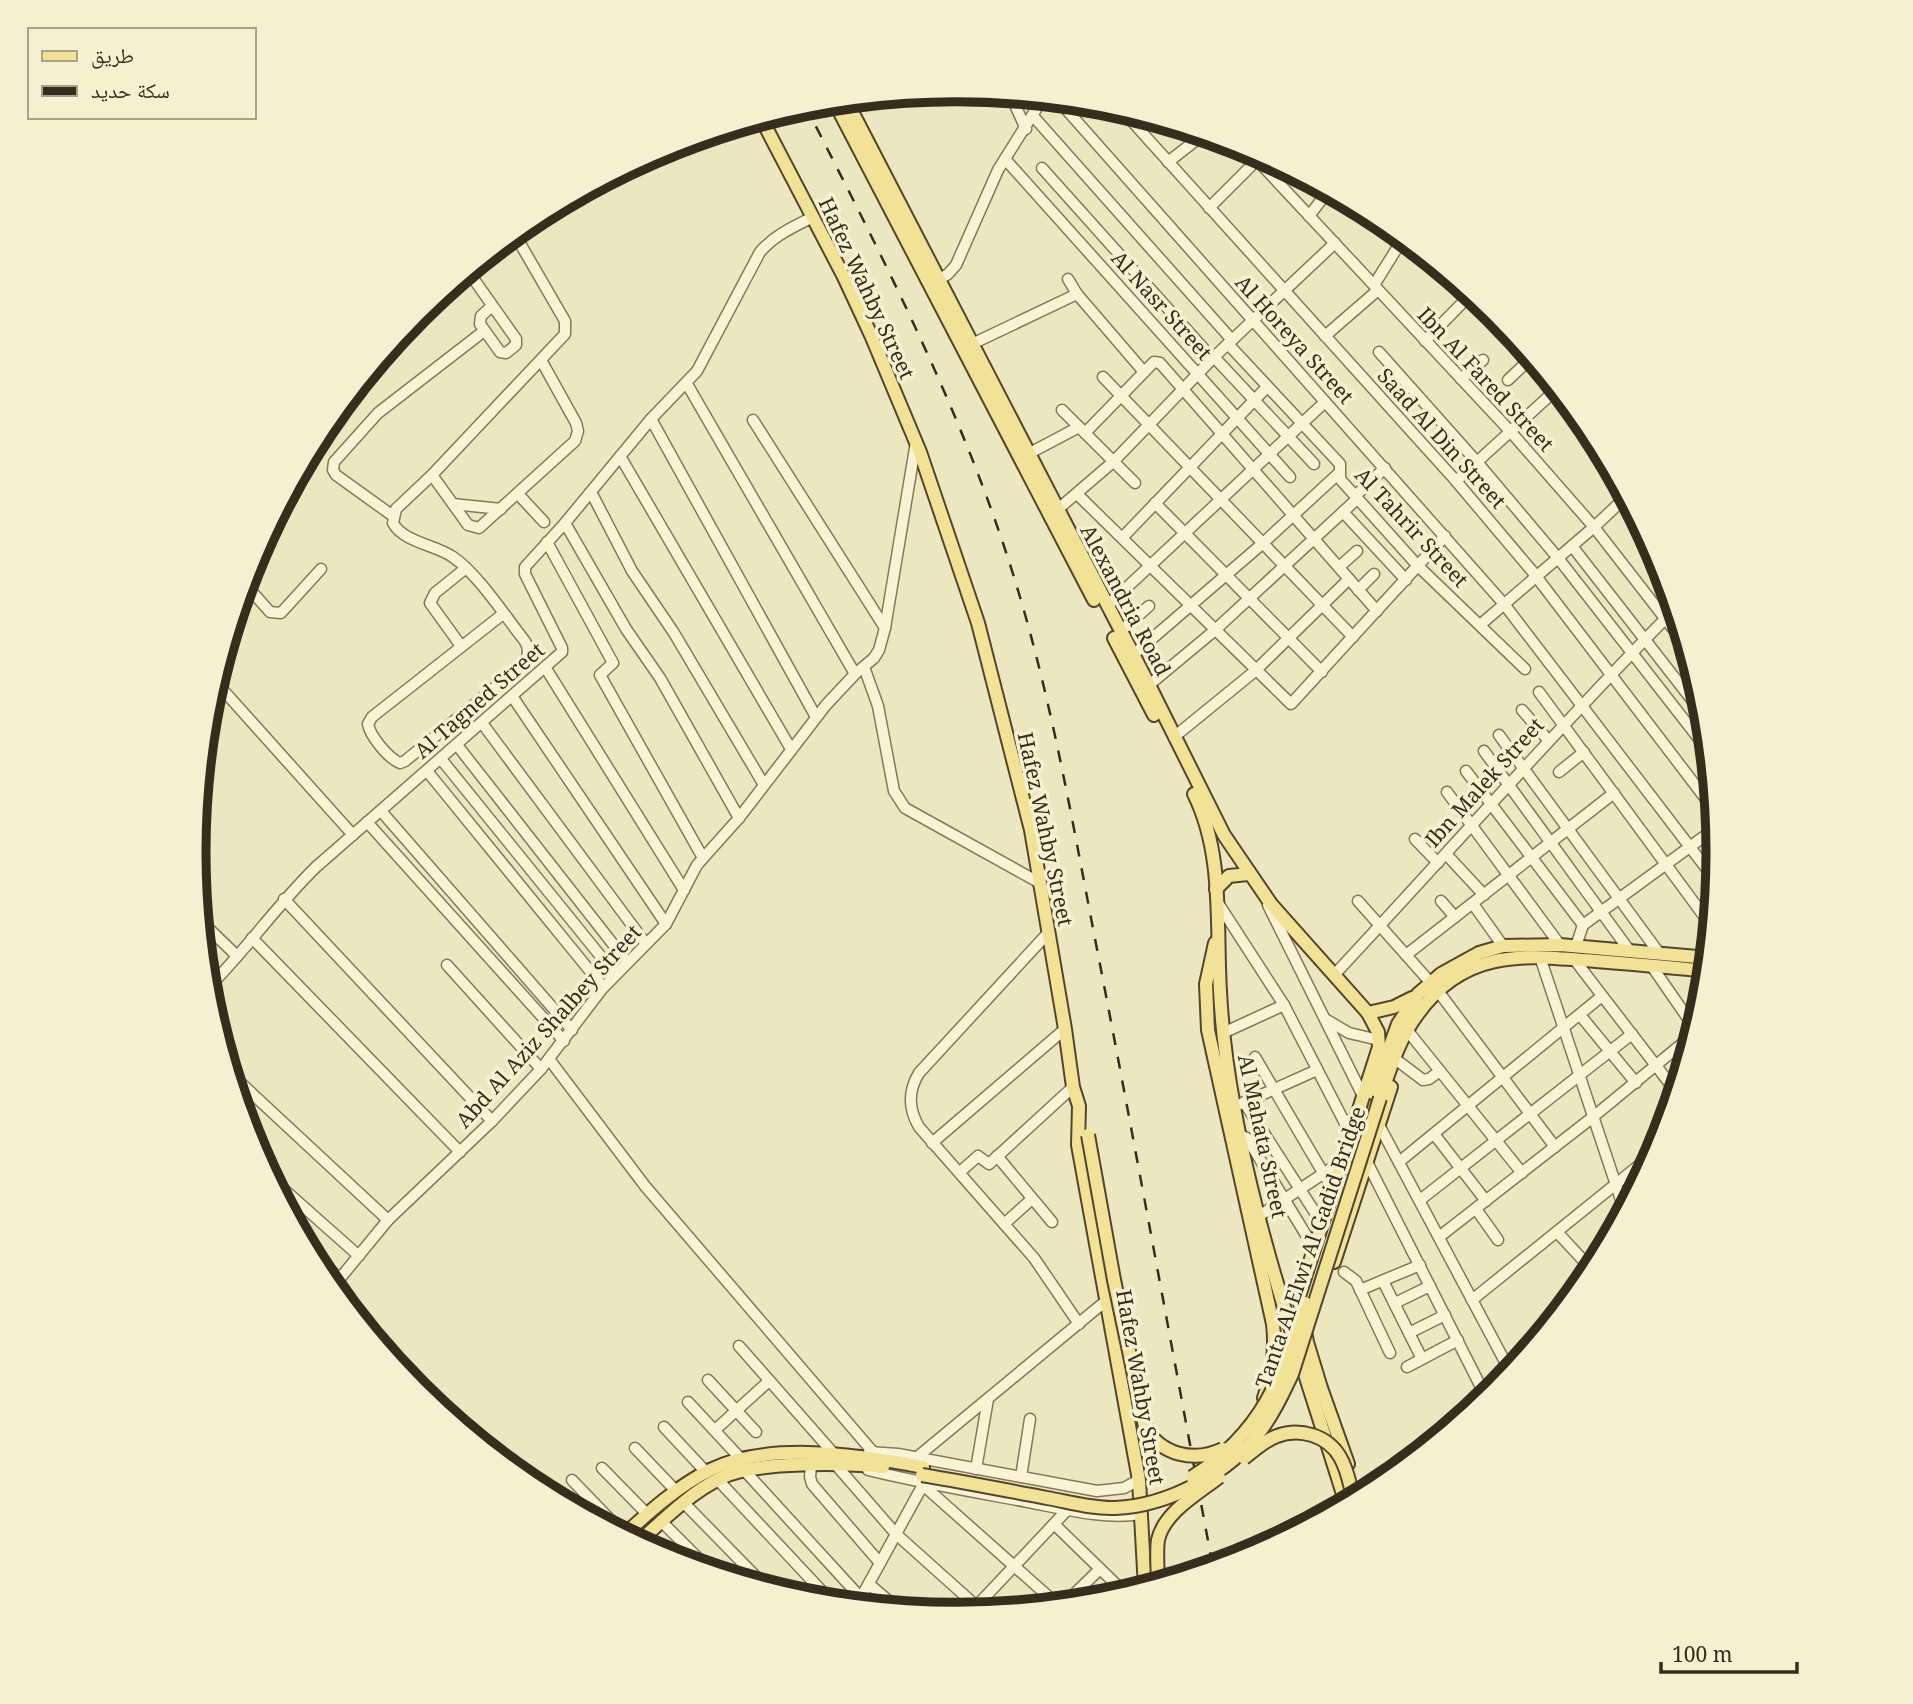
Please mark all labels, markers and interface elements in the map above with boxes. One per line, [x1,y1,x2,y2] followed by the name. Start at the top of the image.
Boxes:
[28,28,256,119] legend
[91,41,134,69] text: طريق
[91,76,170,104] text: سكة حديد
[813,192,921,384] street label: Hafez Wahby Street
[1105,244,1219,366] street label: Al Nasr Street
[1230,269,1360,409] street label: Al Horeya Street
[1412,301,1560,457] street label: Ibn Al Fared Street
[1371,362,1513,514] street label: Saad Al Din Street
[1349,461,1475,593] street label: Al Tahrir Street
[1074,519,1178,681] street label: Alexandria Road
[408,636,550,764] street label: Al Tagned Street
[1418,711,1550,853] street label: Ibn Malek Street
[1012,729,1080,929] street label: Hafez Wahby Street
[449,918,647,1134] street label: Abd Al Aziz Shalbey Street
[1232,1052,1294,1220] street label: Al Mahata Street
[1249,1102,1371,1392] street label: Tanta Al Elwi Al Gadid Bridge
[1110,1287,1172,1487] street label: Hafez Wahby Street
[1661,1630,1798,1674] scale bar
[1672,1640,1733,1668] text: 100 m

